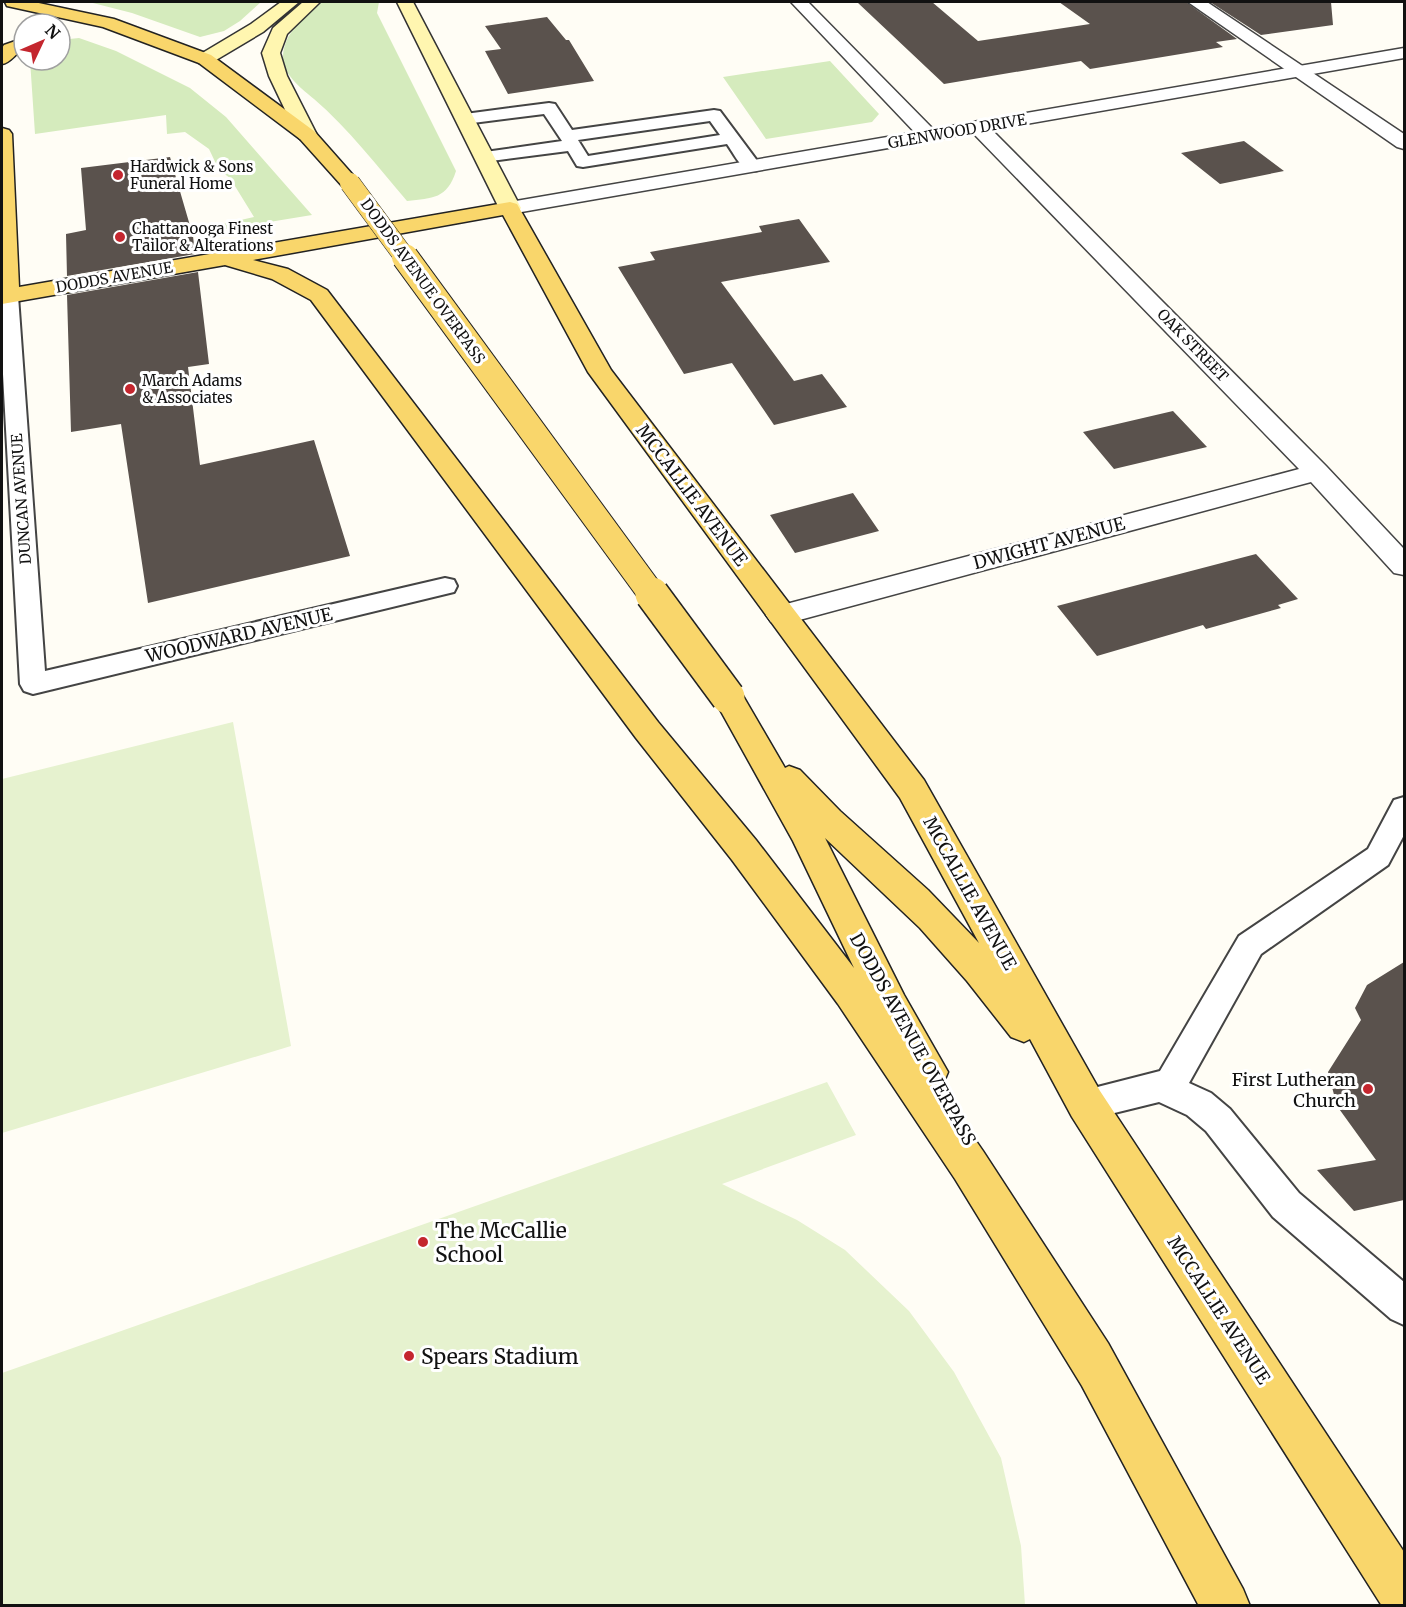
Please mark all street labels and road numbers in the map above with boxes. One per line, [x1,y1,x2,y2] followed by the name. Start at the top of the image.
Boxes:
[886,109,1028,153] street label: GLENWOOD DRIVE
[357,195,489,367] street label: DODDS AVENUE OVERPASS
[54,257,174,297] street label: DODDS AVENUE
[1153,304,1233,386] street label: OAK STREET
[631,420,753,571] street label: MCCALLIE AVENUE
[7,432,35,565] street label: DUNCAN AVENUE
[971,512,1128,574] street label: DWIGHT AVENUE
[143,602,335,668] street label: WOODWARD AVENUE
[918,812,1022,974] street label: MCCALLIE AVENUE
[845,929,981,1150] street label: DODDS AVENUE OVERPASS
[1163,1232,1276,1389] street label: MCCALLIE AVENUE

